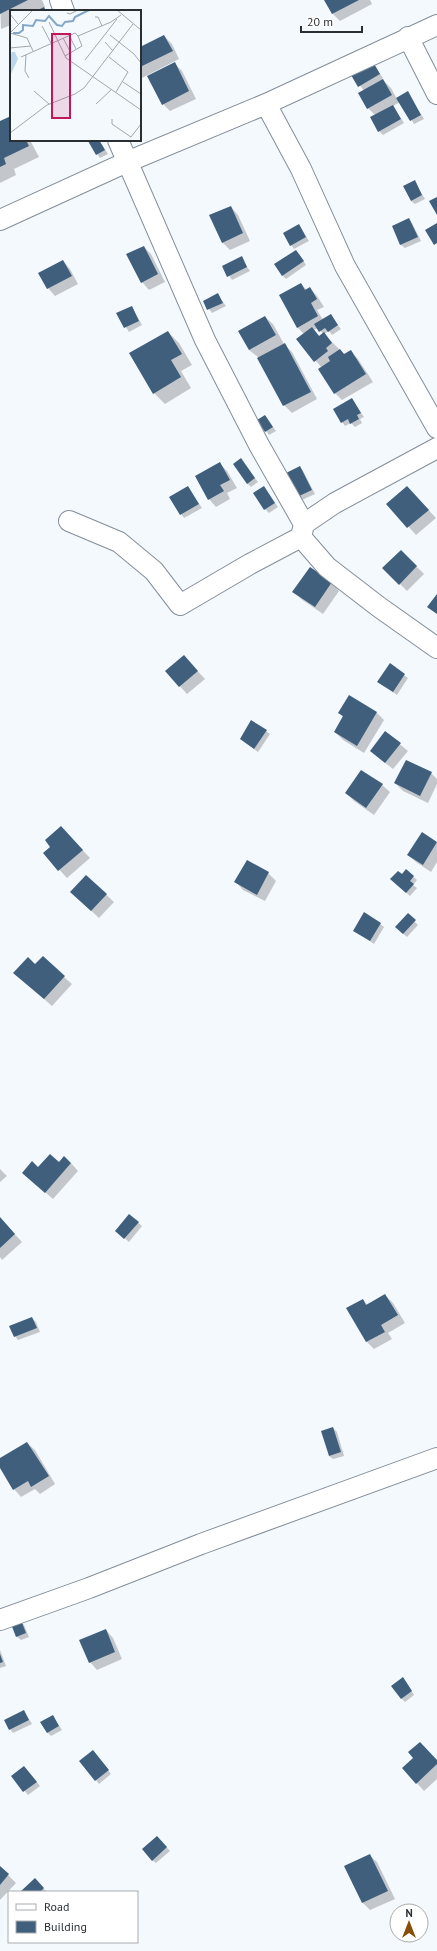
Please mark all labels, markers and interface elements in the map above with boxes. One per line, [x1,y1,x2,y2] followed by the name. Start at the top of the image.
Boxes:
[301,8,362,34] scale bar
[10,10,141,141] inset map
[307,14,333,29] text: 20 m
[8,1891,138,1943] legend
[44,1899,69,1914] text: Road
[389,1903,429,1943] north arrow
[405,1906,413,1920] text: N
[44,1919,87,1934] text: Building

